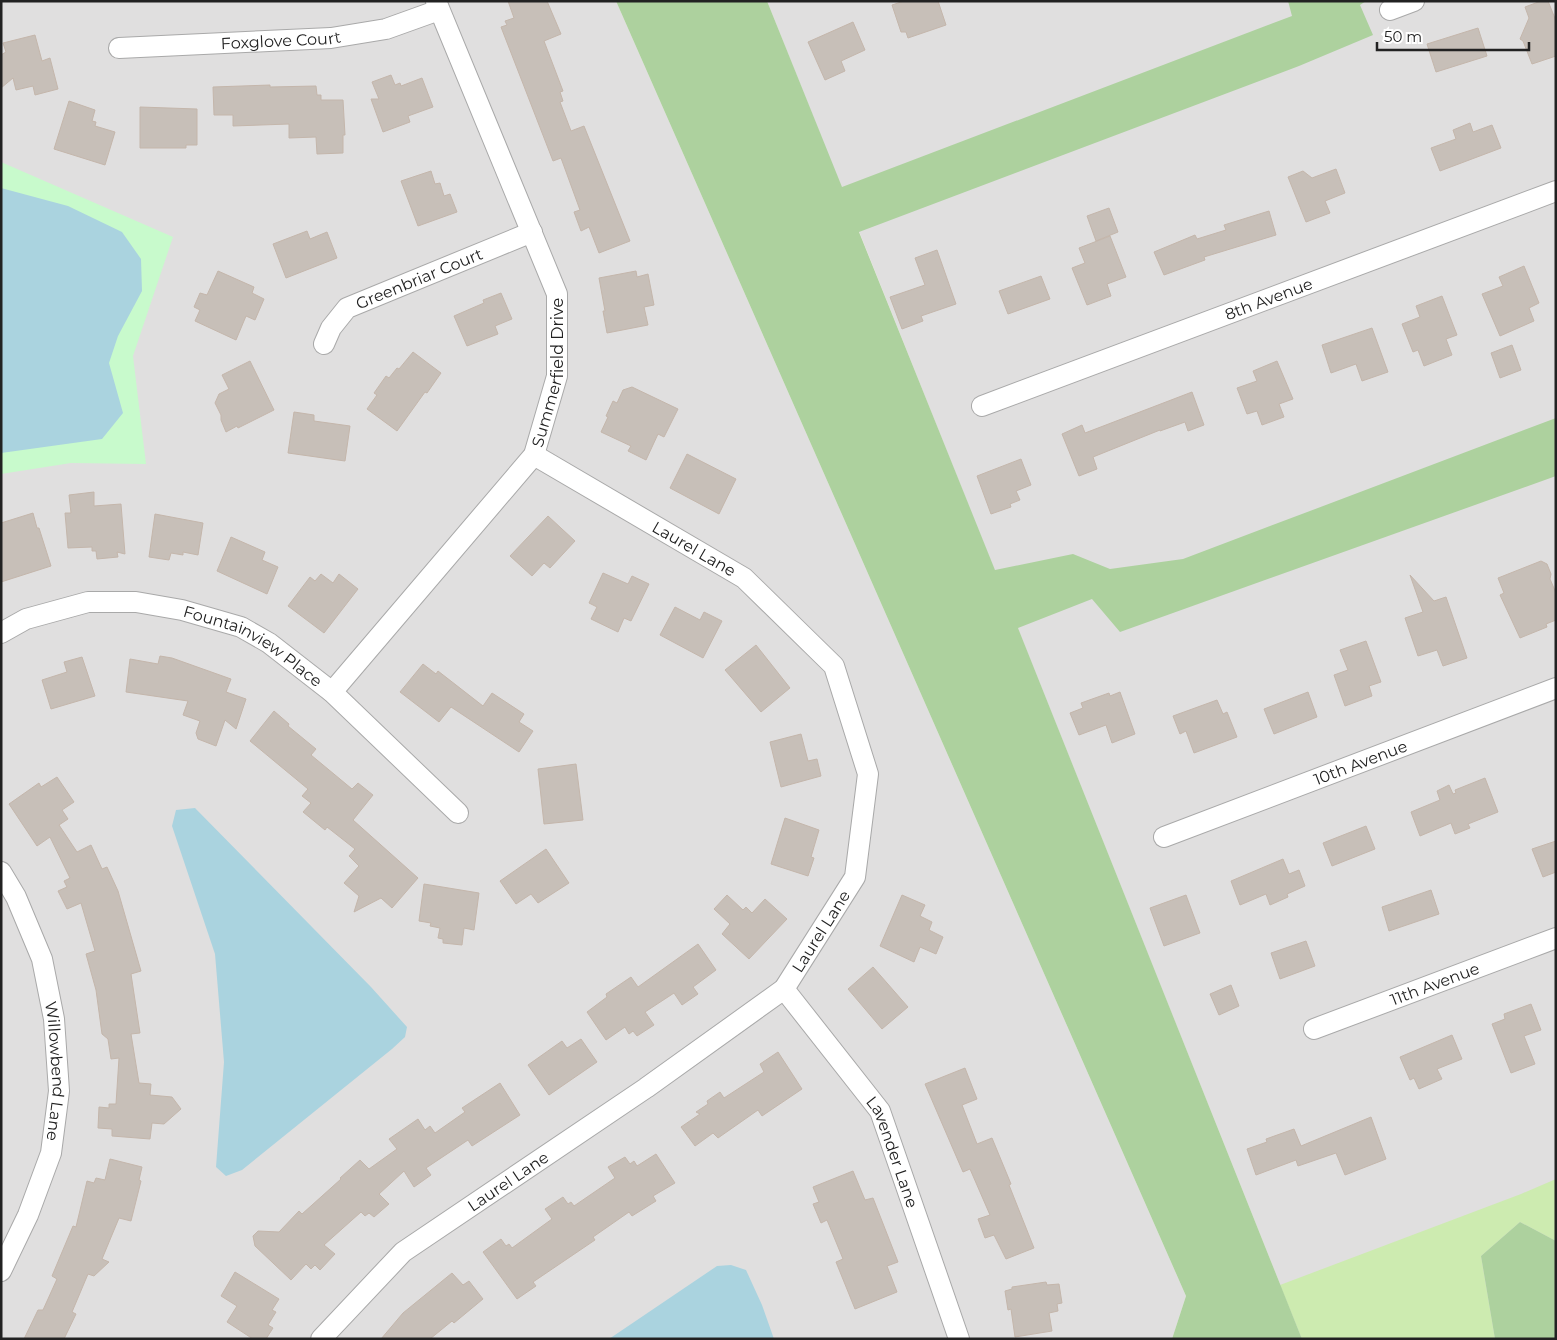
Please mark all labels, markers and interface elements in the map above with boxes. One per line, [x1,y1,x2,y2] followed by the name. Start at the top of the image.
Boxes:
[1377,20,1530,52] scale bar
[220,27,343,53] street label: Foxglove Court
[1384,27,1422,46] text: 50 m
[353,244,486,313] street label: Greenbriar Court
[1222,274,1315,324] street label: 8th Avenue
[527,298,567,449] street label: Summerfield Drive
[649,517,739,581] street label: Laurel Lane
[181,601,326,690] street label: Fountainview Place
[1311,736,1410,789] street label: 10th Avenue
[788,887,854,976] street label: Laurel Lane
[1388,958,1482,1009] street label: 11th Avenue
[41,1000,69,1142] street label: Willowbend Lane
[862,1092,922,1210] street label: Lavender Lane
[464,1147,552,1215] street label: Laurel Lane

